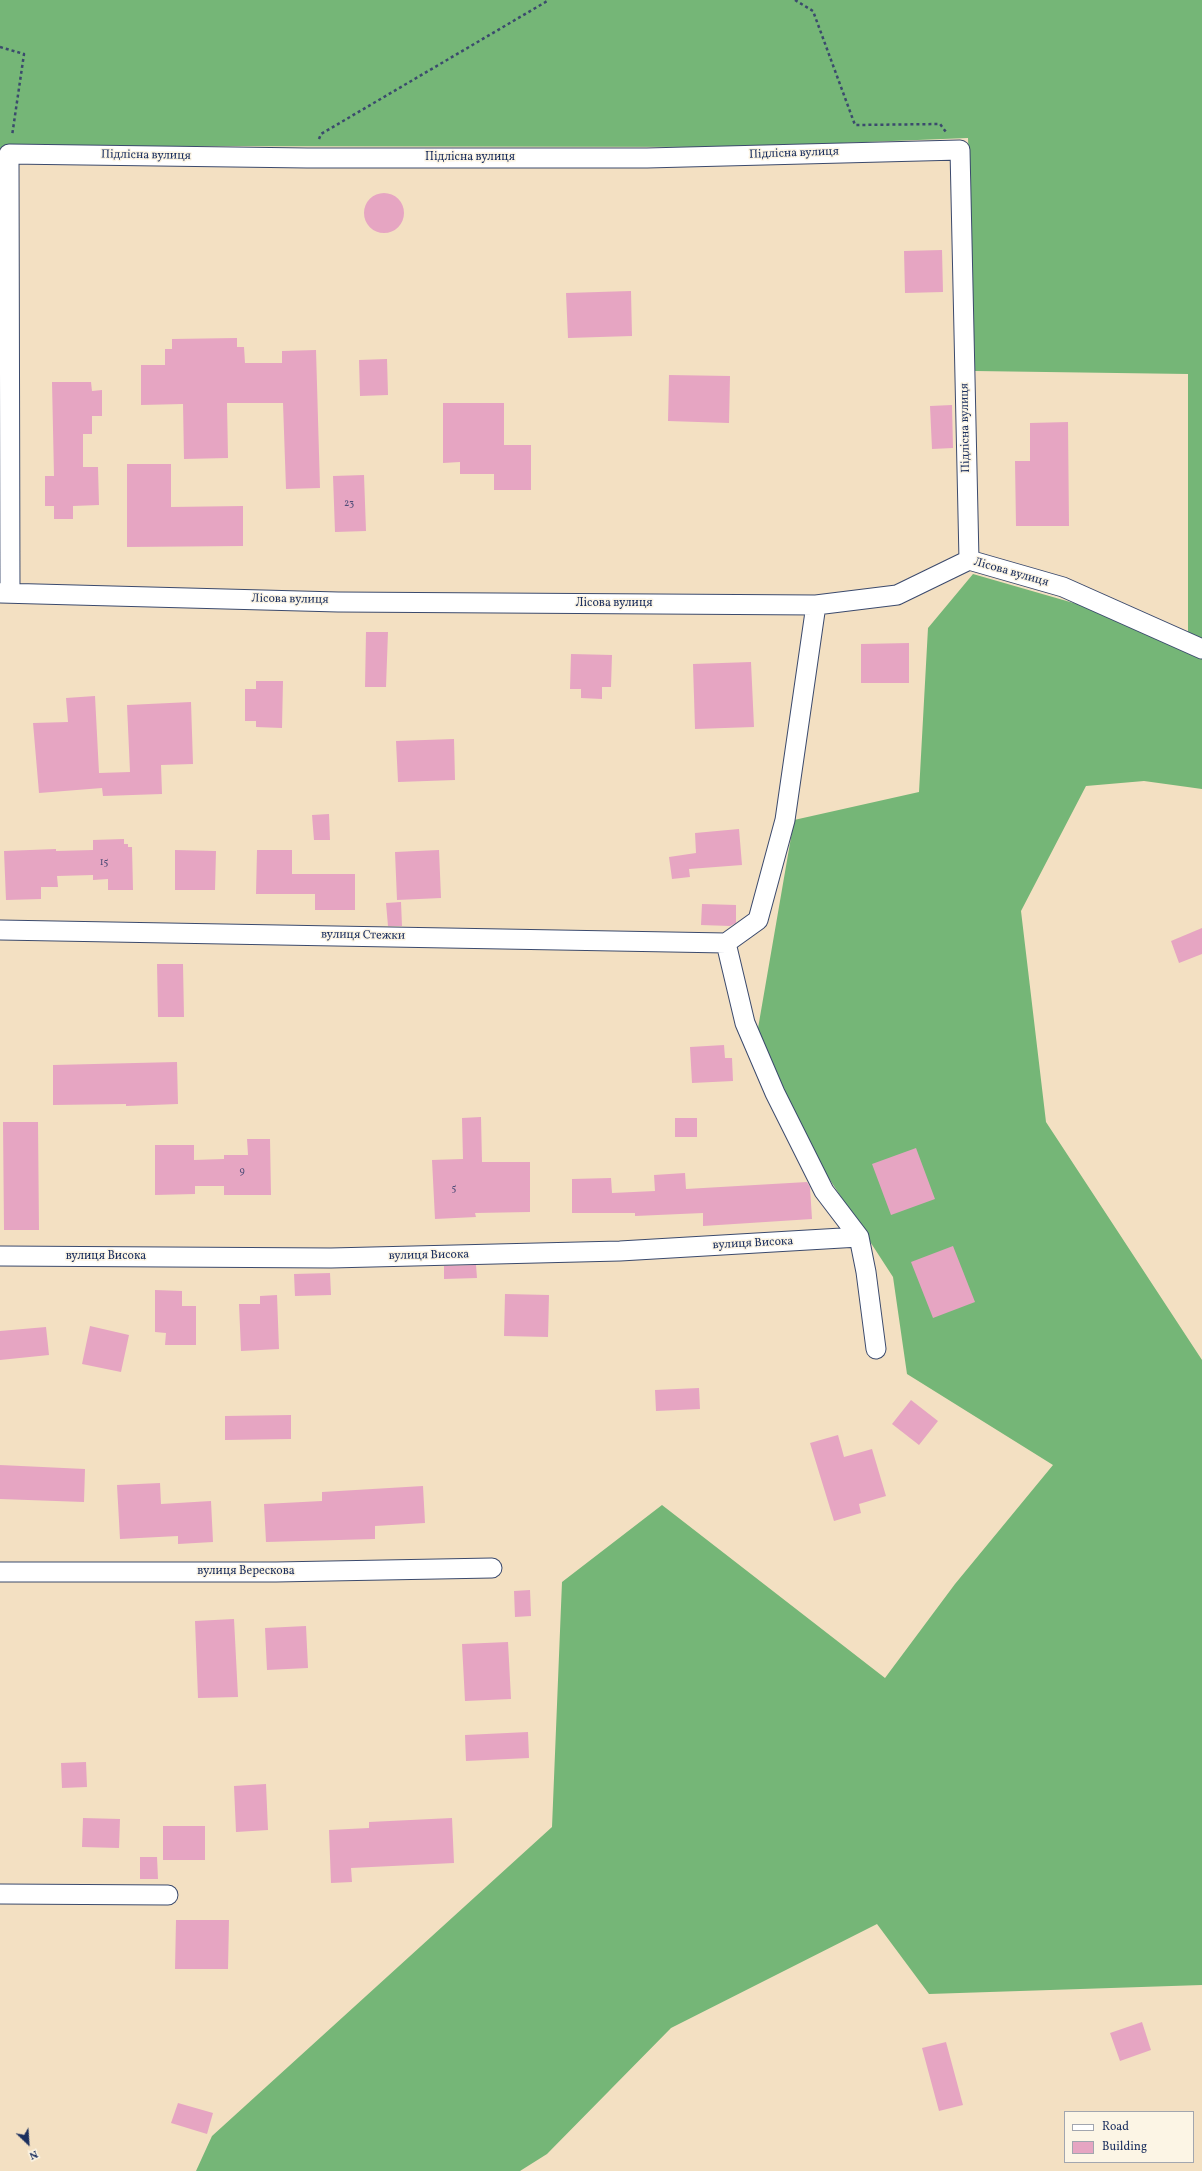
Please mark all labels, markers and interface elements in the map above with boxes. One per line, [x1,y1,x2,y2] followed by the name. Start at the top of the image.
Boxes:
[749,145,839,163] street label: Підлісна вулиця
[101,148,191,164] street label: Підлісна вулиця
[425,151,515,165] street label: Підлісна вулиця
[958,383,974,473] street label: Підлісна вулиця
[344,498,354,510] house number: 23
[972,555,1050,591] street label: Лісова вулиця
[251,592,329,608] street label: Лісова вулиця
[575,597,653,611] street label: Лісова вулиця
[100,857,108,869] house number: 15
[321,928,405,944] street label: вулиця Стежки
[239,1166,245,1178] house number: 9
[452,1183,456,1195] house number: 5
[712,1235,794,1253] street label: вулиця Висока
[389,1248,469,1264] street label: вулиця Висока
[66,1250,146,1264] street label: вулиця Висока
[197,1565,295,1579] street label: вулиця Верескова
[1064,2111,1194,2163] legend
[1102,2119,1129,2135] text: Road
[8,2123,48,2163] north arrow
[1102,2139,1147,2155] text: Building
[26,2146,40,2163] text: N

